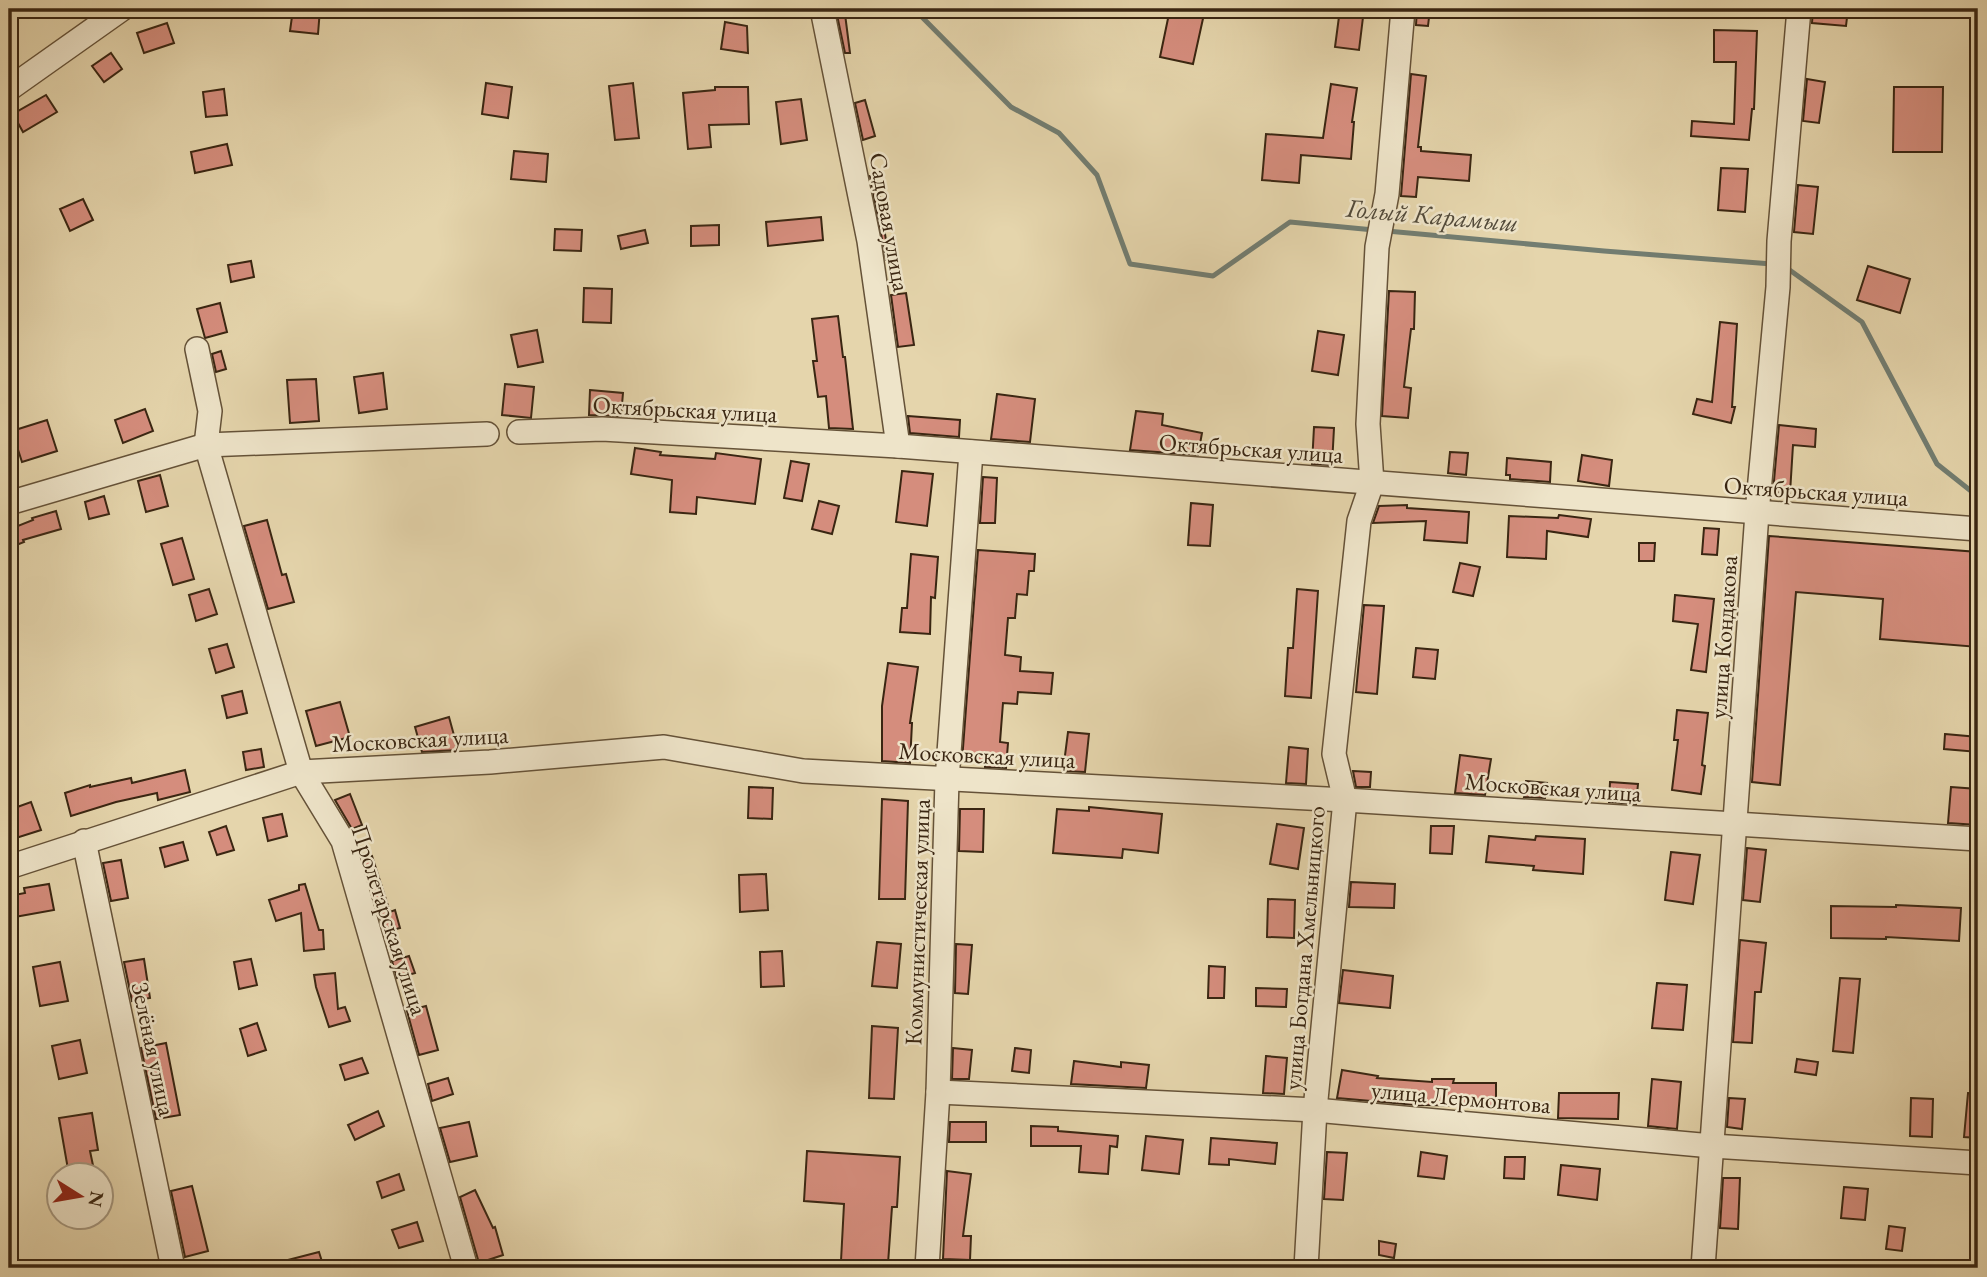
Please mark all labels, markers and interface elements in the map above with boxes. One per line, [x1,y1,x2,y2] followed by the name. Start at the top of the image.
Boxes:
[863,150,918,294] street label: Садовая улица
[1343,190,1520,239] water label: Голый Карамыш
[592,389,779,429] street label: Октябрьская улица
[1158,426,1345,470] street label: Октябрьская улица
[1723,469,1910,513] street label: Октябрьская улица
[1702,554,1744,720] street label: улица Кондакова
[331,719,510,759] street label: Московская улица
[898,735,1077,775] street label: Московская улица
[1464,765,1643,809] street label: Московская улица
[897,798,937,1046] street label: Коммунистическая улица
[1276,804,1332,1091] street label: улица Богдана Хмельницкого
[345,821,435,1019] street label: Пролетарская улица
[125,979,183,1119] street label: Зелёная улица
[1370,1074,1553,1120] street label: улица Лермонтова
[46,1162,116,1232] north arrow
[82,1189,110,1210] text: N

